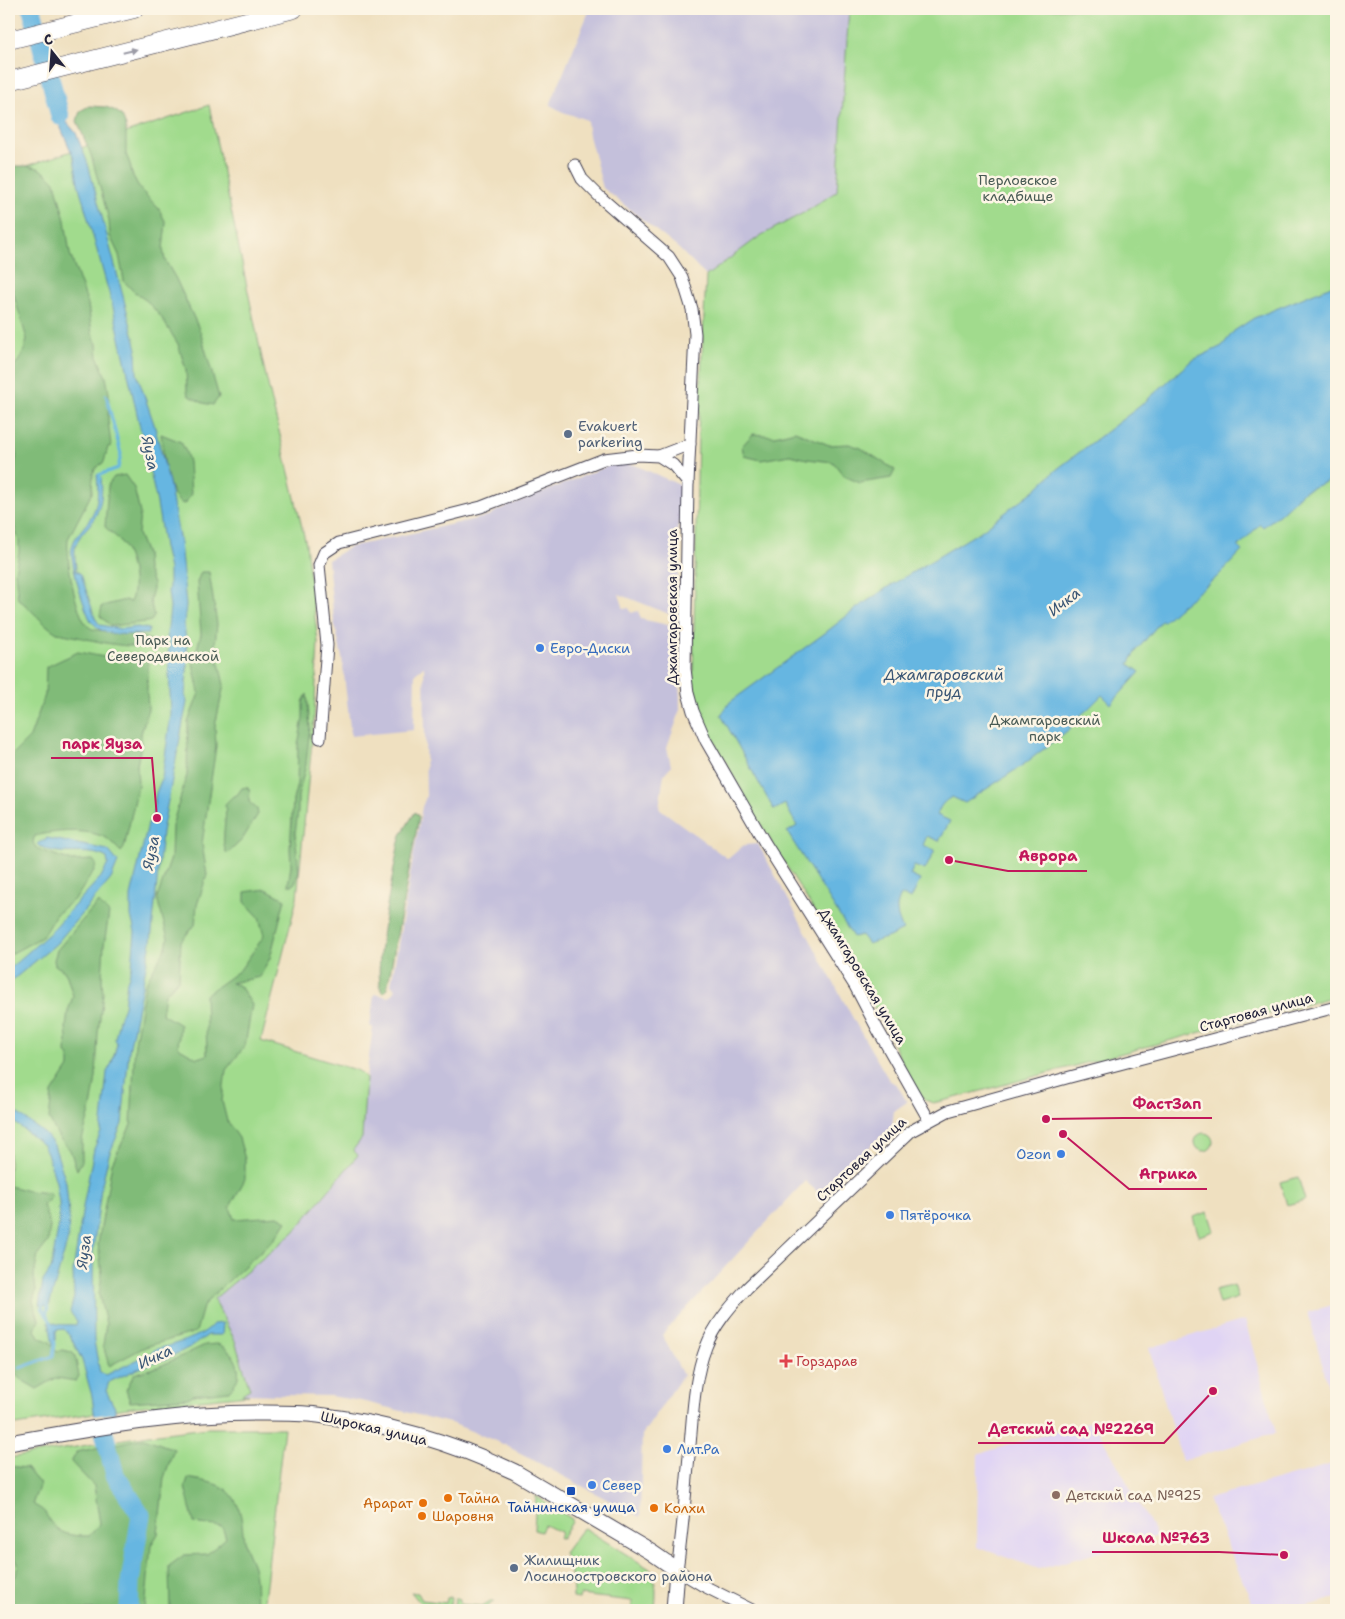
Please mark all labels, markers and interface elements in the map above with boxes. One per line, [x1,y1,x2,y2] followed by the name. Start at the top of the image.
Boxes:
[28,28,78,78] north arrow
[41,30,55,49] text: С
[122,46,137,54] one-way arrow
[979,171,1058,205] park label: Перловское кладбище
[578,417,643,451] place label: Evakuert parkering
[562,428,574,440] marker: Evakuert parkering
[136,433,163,472] water label: Яуза
[663,529,681,685] street label: Джамгаровская улица
[1044,583,1084,621] water label: Ичка
[107,631,219,665] park label: Парк на Северодвинской
[550,639,630,657] place label: Евро-Диски
[534,642,546,654] marker: Евро-Диски
[883,665,1004,702] water label: Джамгаровский пруд
[990,711,1100,745] park label: Джамгаровский парк
[51,728,152,758] callout: парк Яуза
[62,734,143,754] text: парк Яуза
[138,834,164,873] water label: Яуза
[1008,841,1087,871] callout: Аврора
[1019,846,1078,866] text: Аврора
[815,904,911,1048] street label: Джамгаровская улица
[1197,988,1315,1036] street label: Стартовая улица
[1123,1088,1212,1118] callout: ФастЗап
[1133,1094,1201,1114] text: ФастЗап
[812,1112,910,1205] street label: Стартовая улица
[1016,1145,1051,1163] place label: Ozon
[1055,1148,1067,1160] marker: Ozon
[1129,1159,1207,1189] callout: Агрика
[1139,1164,1198,1184] text: Агрика
[900,1206,971,1224] place label: Пятёрочка
[884,1209,896,1221] marker: Пятёрочка
[72,1234,96,1271] water label: Яуза
[134,1340,176,1374] water label: Ичка
[796,1352,857,1370] place label: Горздрав
[780,1355,792,1367] marker: Горздрав
[319,1407,430,1449] street label: Широкая улица
[978,1413,1164,1443] callout: Детский сад №2269
[988,1419,1154,1439] text: Детский сад №2269
[677,1440,720,1458] place label: Лит.Ра
[661,1443,673,1455] marker: Лит.Ра
[602,1476,641,1494] place label: Север
[586,1479,598,1491] marker: Север
[565,1485,577,1497] marker: Тайнинская улица
[1066,1486,1201,1504] place label: Детский сад №925
[458,1489,500,1507] place label: Тайна
[1050,1489,1062,1501] marker: Детский сад №925
[442,1492,454,1504] marker: Тайна
[363,1494,414,1512] place label: Арарат
[417,1497,429,1509] marker: Арарат
[507,1498,635,1516] place label: Тайнинская улица
[664,1499,705,1517] place label: Колхи
[648,1502,660,1514] marker: Колхи
[432,1507,494,1525] place label: Шаровня
[416,1510,428,1522] marker: Шаровня
[1092,1522,1219,1552] callout: Школа №763
[1102,1528,1210,1548] text: Школа №763
[524,1551,713,1585] place label: Жилищник Лосиноостровского района
[508,1562,520,1574] marker: Жилищник Лосиноостровского района

